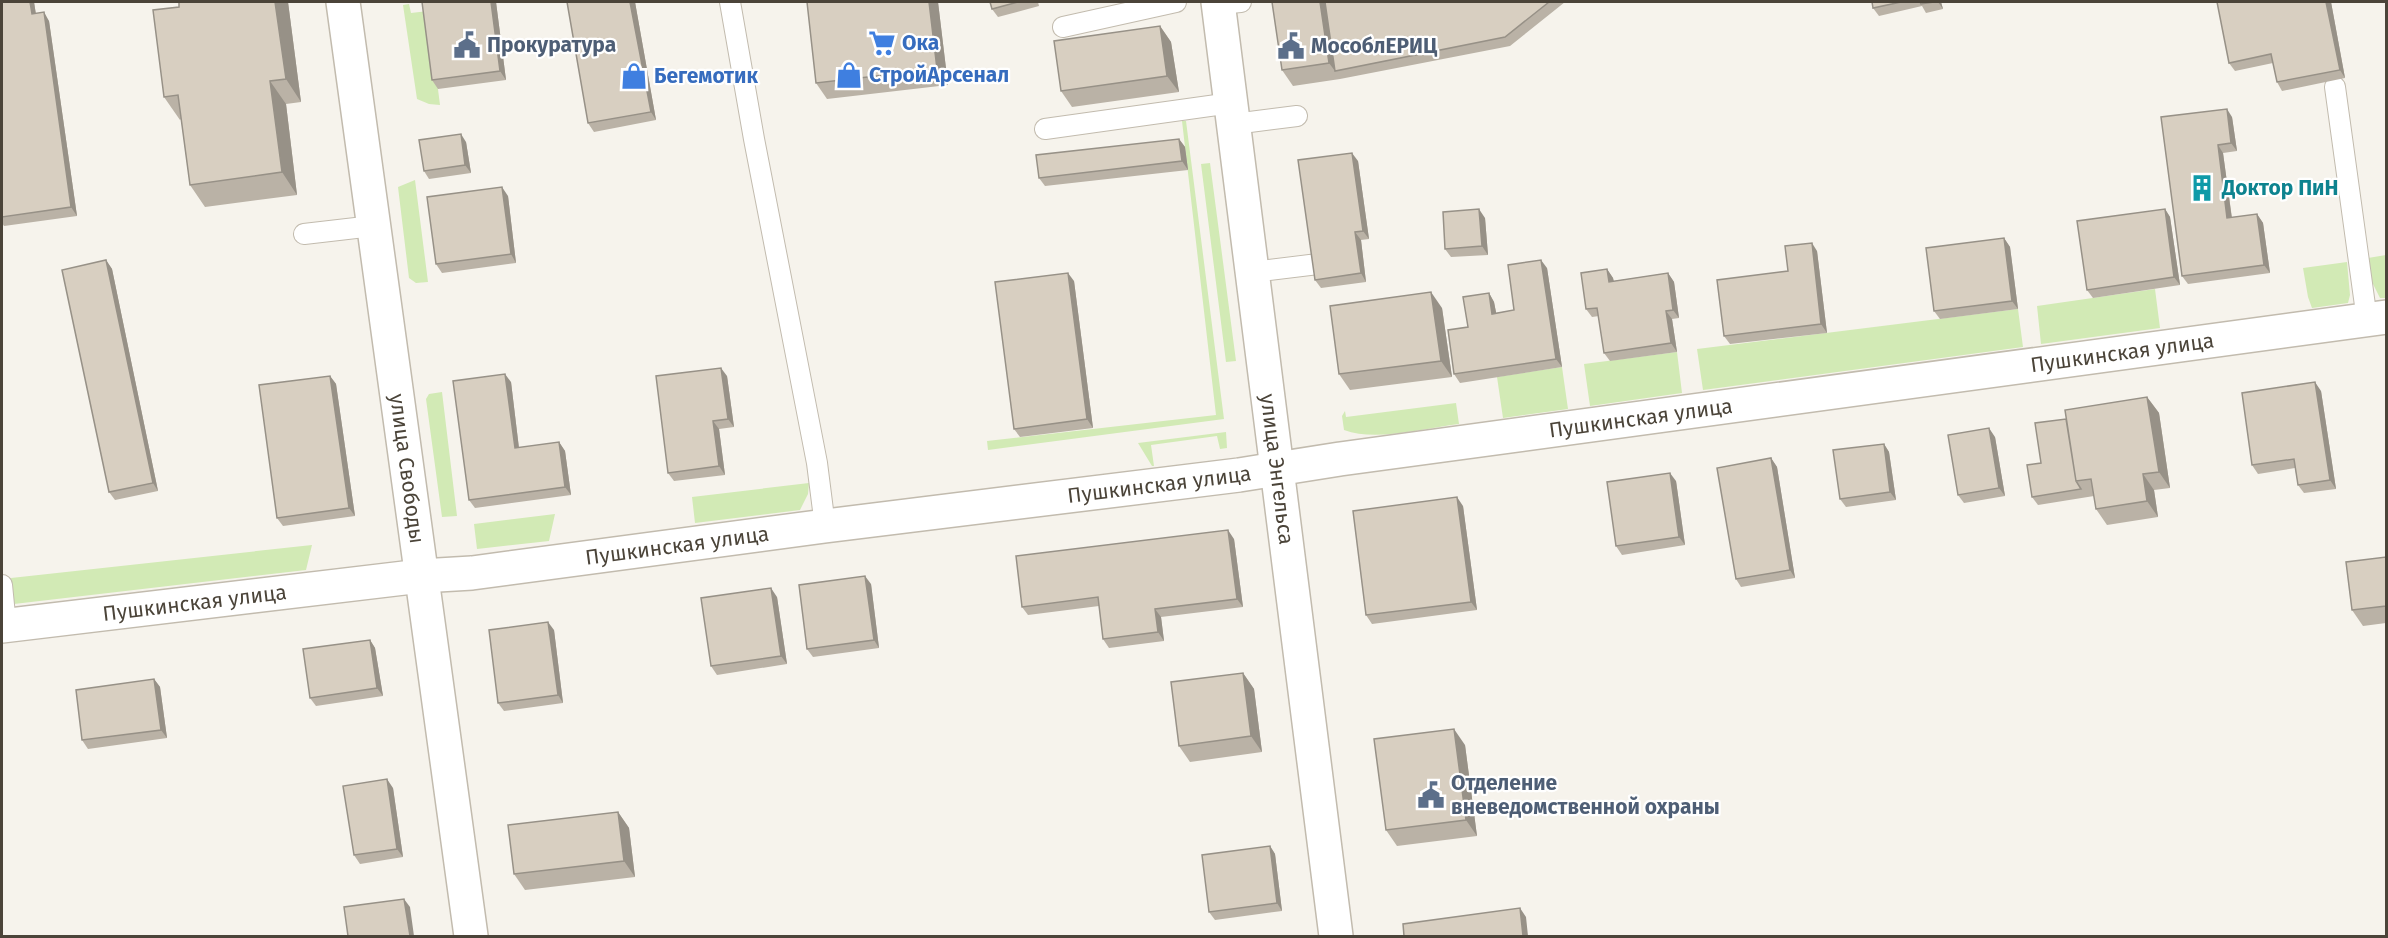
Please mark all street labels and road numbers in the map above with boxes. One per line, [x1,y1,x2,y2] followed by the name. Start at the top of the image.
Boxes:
[2029,327,2216,378] street label: Пушкинская улица
[384,392,430,545] street label: улица Свободы
[1255,392,1299,546] street label: улица Энгельса
[1547,393,1734,444] street label: Пушкинская улица
[1066,460,1253,509] street label: Пушкинская улица
[584,521,771,571] street label: Пушкинская улица
[101,579,288,627] street label: Пушкинская улица

